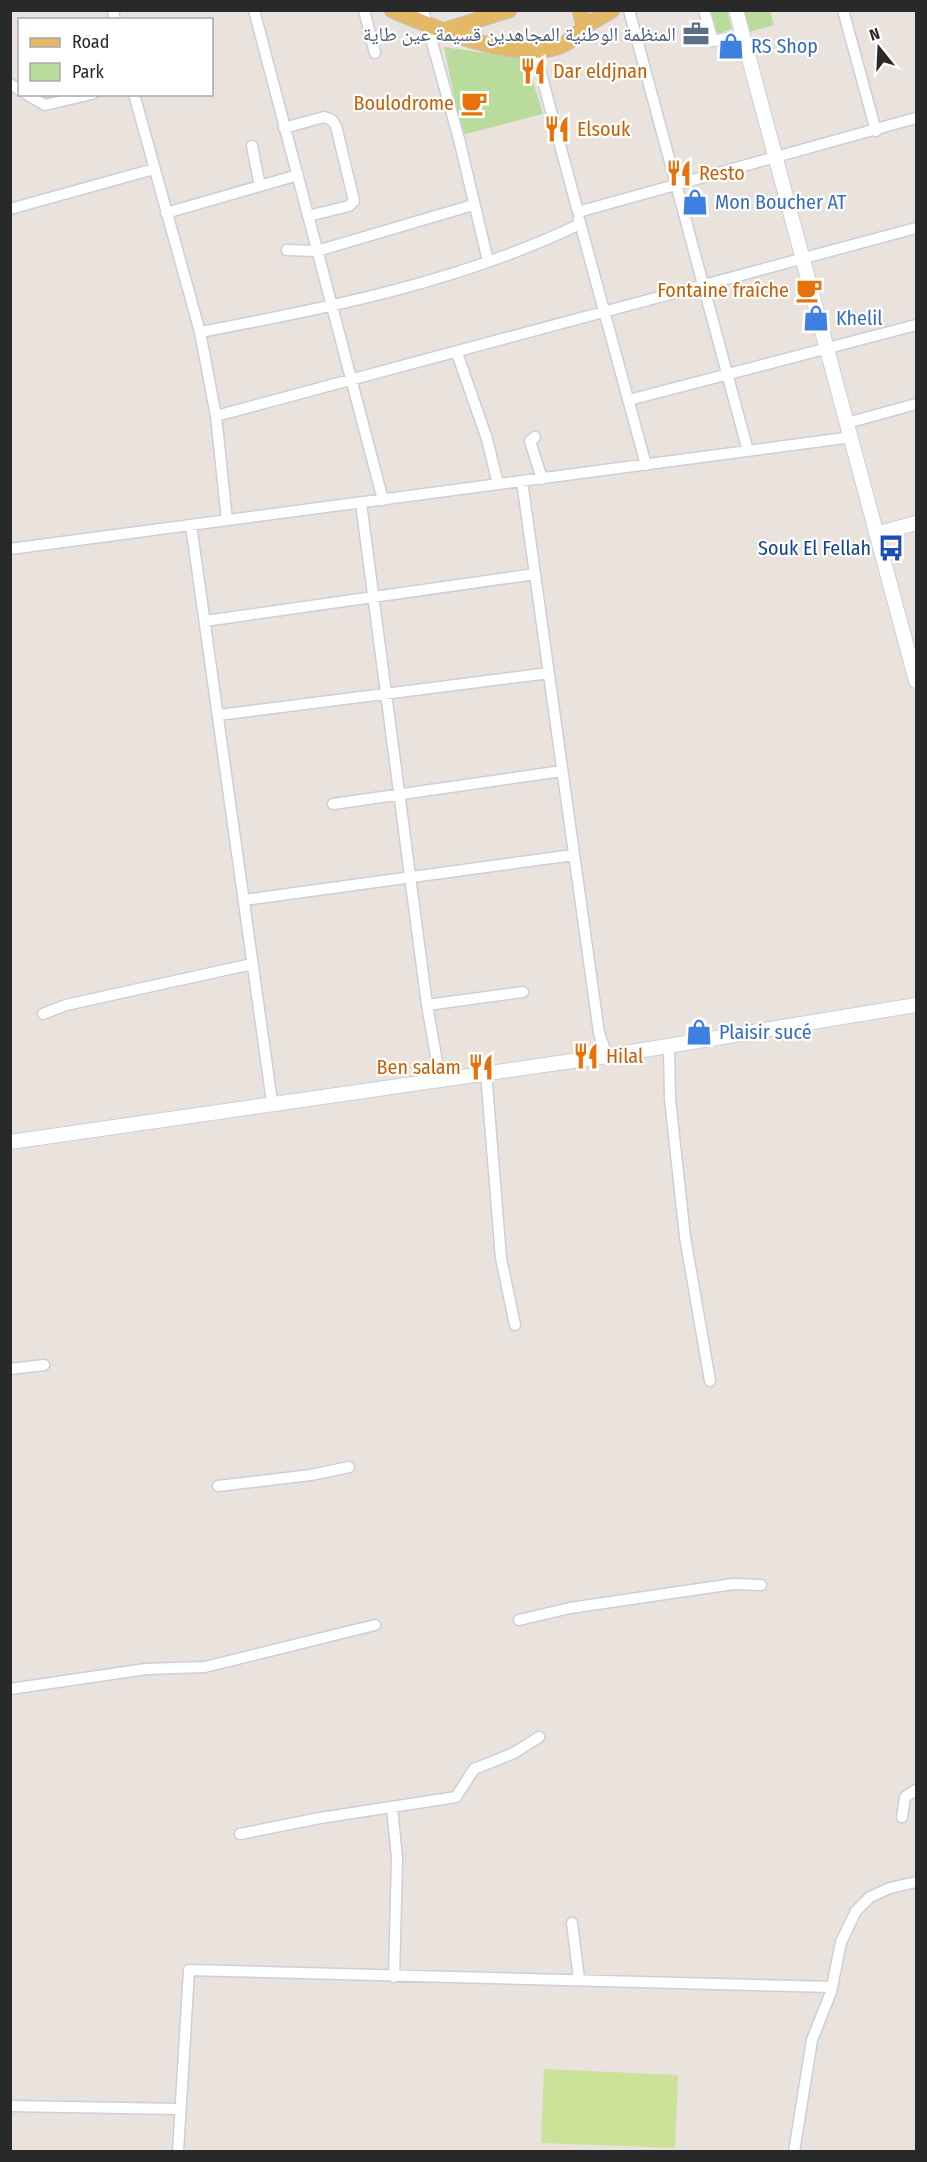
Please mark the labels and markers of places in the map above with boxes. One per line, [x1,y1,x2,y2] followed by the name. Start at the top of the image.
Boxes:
[681,19,711,49] office icon: المنظمة الوطنية المجاهدين قسيمة عين طاية
[363,22,676,46] place label: المنظمة الوطنية المجاهدين قسيمة عين طاية
[716,31,746,61] shop icon: RS Shop
[751,34,818,58] place label: RS Shop
[518,56,548,86] restaurant icon: Dar eldjnan
[553,59,648,83] place label: Dar eldjnan
[459,88,489,118] cafe icon: Boulodrome
[353,91,454,115] place label: Boulodrome
[542,114,572,144] restaurant icon: Elsouk
[577,117,631,141] place label: Elsouk
[664,158,694,188] restaurant icon: Resto
[699,161,745,185] place label: Resto
[680,187,710,217] shop icon: Mon Boucher AT
[715,190,847,214] place label: Mon Boucher AT
[794,275,824,305] cafe icon: Fontaine fraîche
[657,278,789,302] place label: Fontaine fraîche
[801,303,831,333] shop icon: Khelil
[836,306,883,330] place label: Khelil
[876,533,906,563] bus stop icon: Souk El Fellah
[758,536,871,560] place label: Souk El Fellah
[684,1017,714,1047] shop icon: Plaisir sucé
[719,1020,812,1044] place label: Plaisir sucé
[571,1041,601,1071] restaurant icon: Hilal
[606,1044,643,1068] place label: Hilal
[466,1052,496,1082] restaurant icon: Ben salam
[377,1055,461,1079] place label: Ben salam

